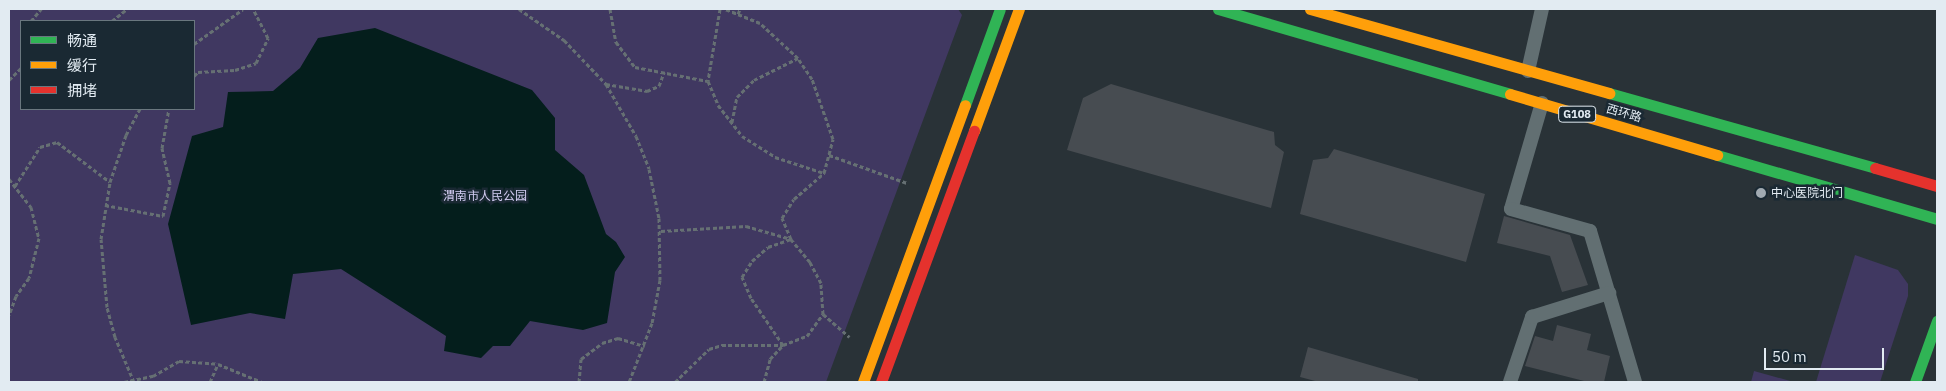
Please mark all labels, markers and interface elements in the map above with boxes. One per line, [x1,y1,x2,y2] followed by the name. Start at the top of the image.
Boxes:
[20,20,195,110] legend
[67,31,97,50] text: 畅通
[67,56,97,75] text: 缓行
[67,81,97,100] text: 拥堵
[1605,101,1643,125] street label: 西环路
[1557,106,1597,122] road number: G108
[1771,186,1843,200] place label: 中心医院北门
[1755,187,1767,199] marker: 中心医院北门
[443,189,527,203] park label: 渭南市人民公园
[1766,338,1886,370] scale bar
[1772,347,1807,366] text: 50 m

